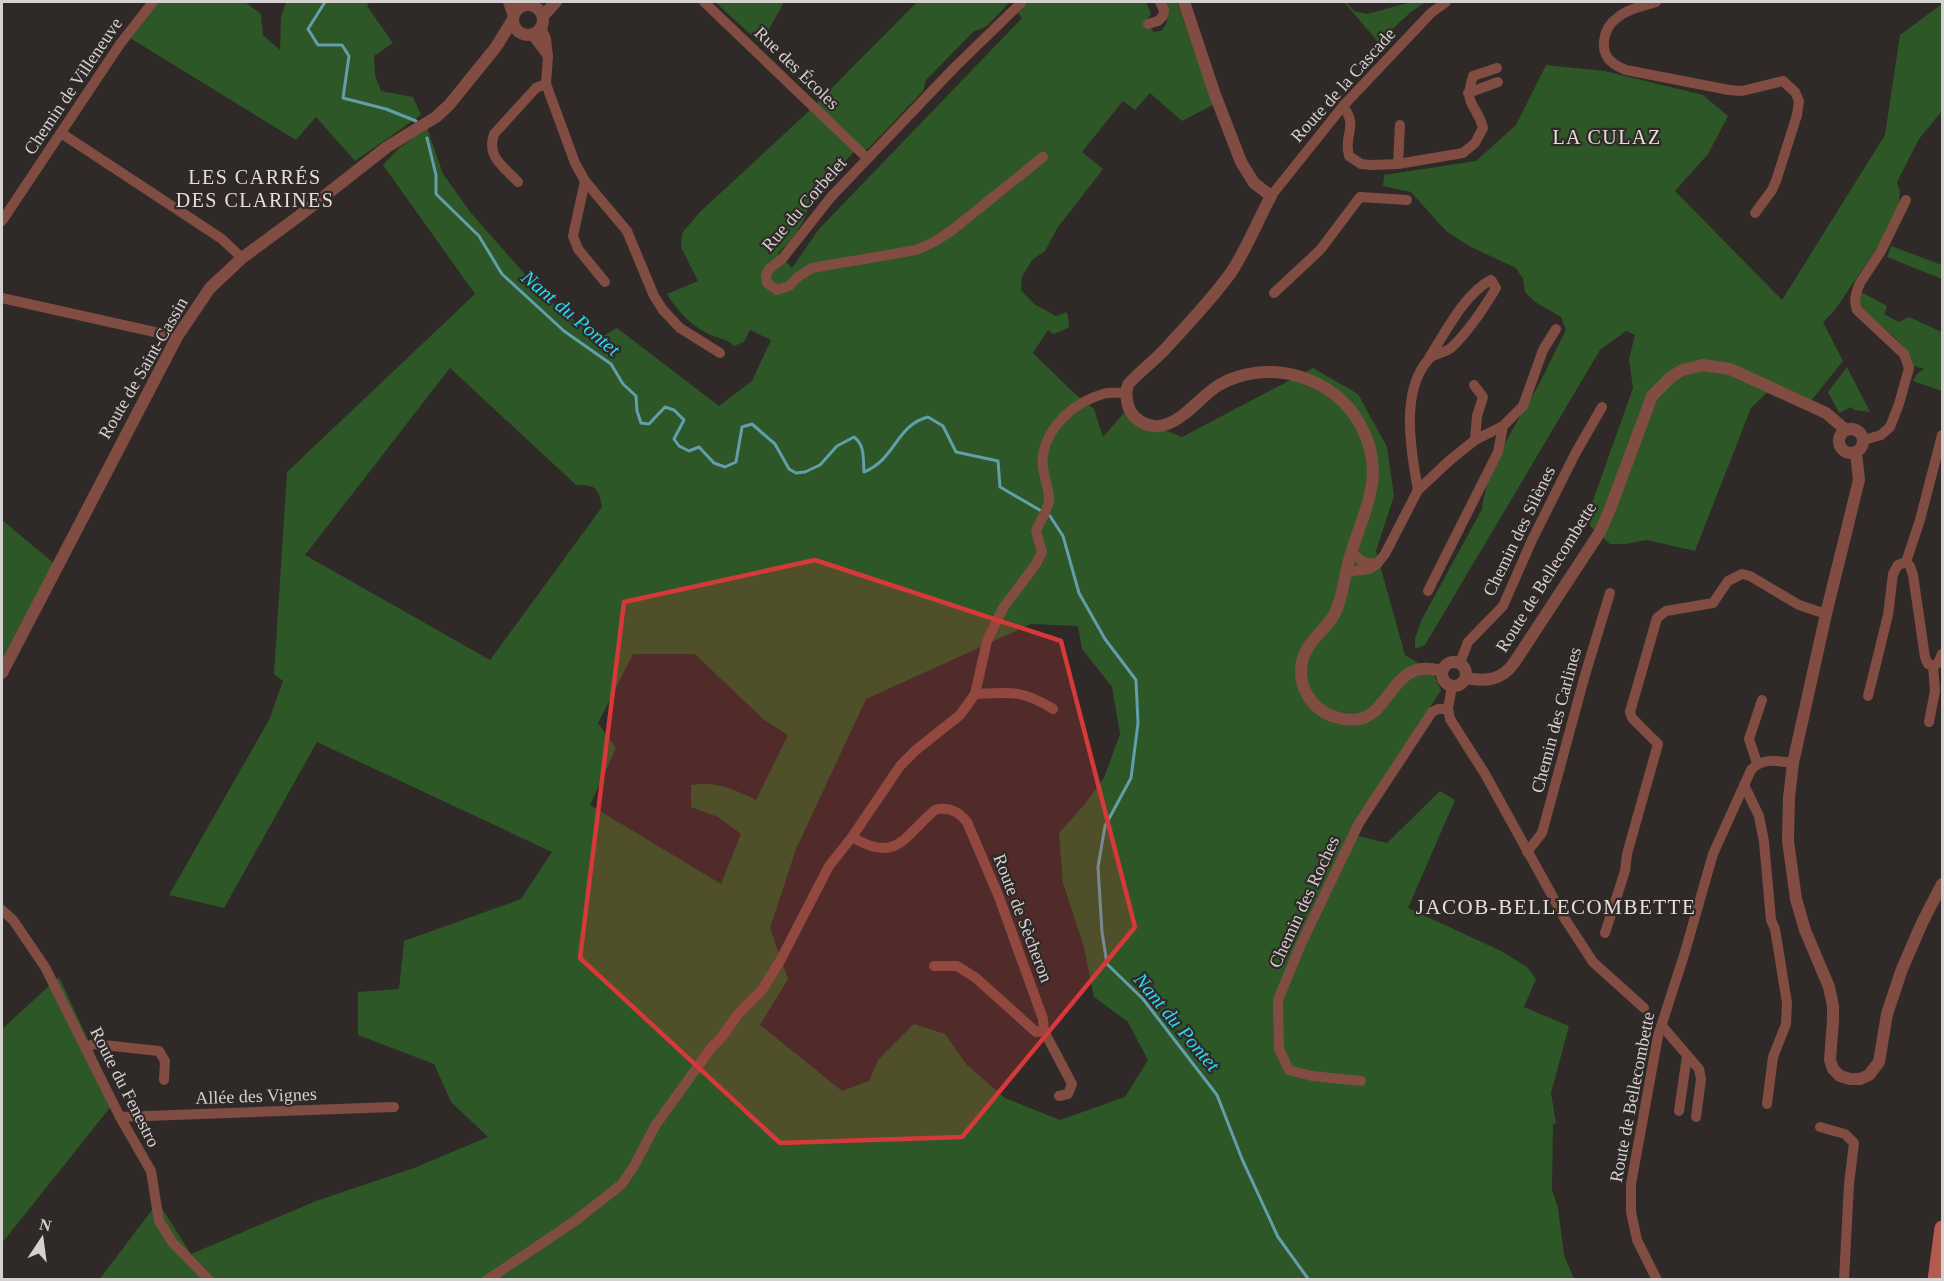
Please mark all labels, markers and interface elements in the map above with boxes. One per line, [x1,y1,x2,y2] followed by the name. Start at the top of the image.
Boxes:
[20,14,126,158] street label: Chemin de Villeneuve
[751,22,844,113] street label: Rue des Écoles
[1287,24,1399,146] street label: Route de la Cascade
[1552,126,1662,148] district label: LA CULAZ
[758,153,850,255] street label: Rue du Corbelet
[176,166,334,211] district label: LES CARRÉS DES CLARINES
[517,265,625,361] water label: Nant du Pontet
[94,294,192,442] street label: Route de Saint-Cassin
[1479,463,1559,599] street label: Chemin des Silènes
[1492,498,1600,656] street label: Route de Bellecombette
[1527,645,1585,795] street label: Chemin des Carlines
[1265,833,1343,971] street label: Chemin des Roches
[989,851,1057,985] street label: Route de Sècheron
[1416,895,1696,919] district label: JACOB-BELLECOMBETTE
[1129,968,1225,1076] water label: Nant du Pontet
[1606,1010,1658,1184] street label: Route de Bellecombette
[86,1024,164,1150] street label: Route du Fenestro
[195,1084,317,1108] street label: Allée des Vignes
[12,1209,72,1269] north arrow
[38,1215,53,1235] text: N

